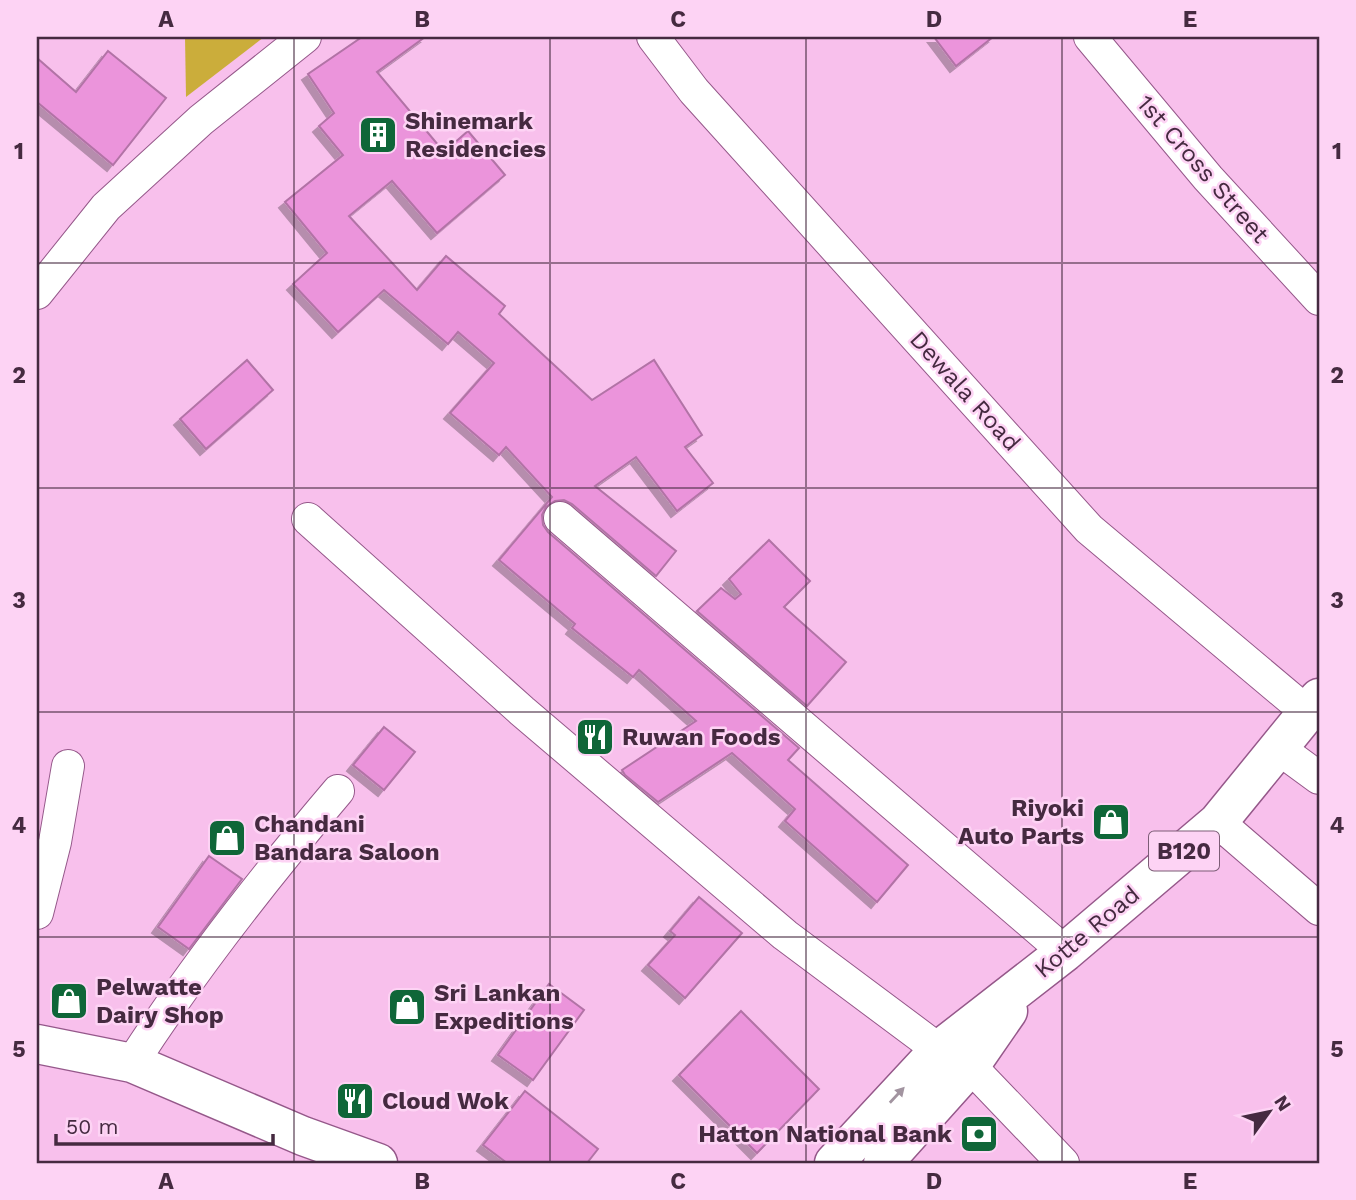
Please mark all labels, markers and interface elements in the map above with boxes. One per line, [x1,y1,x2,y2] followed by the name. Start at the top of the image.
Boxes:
[158,6,174,33] text: A
[414,6,430,33] text: B
[670,6,686,33] text: C
[926,6,942,33] text: D
[1183,6,1197,33] text: E
[1131,90,1275,248] street label: 1st Cross Street
[405,107,546,163] place label: Shinemark Residencies
[357,114,399,156] building icon: Shinemark Residencies
[14,138,24,165] text: 1
[1332,138,1342,165] text: 1
[904,325,1026,457] street label: Dewala Road
[12,362,26,389] text: 2
[1330,362,1344,389] text: 2
[12,587,26,614] text: 3
[1330,587,1344,614] text: 3
[574,716,616,758] restaurant icon: Ruwan Foods
[622,723,781,751] place label: Ruwan Foods
[958,794,1084,850] place label: Riyoki Auto Parts
[1090,801,1132,843] shop icon: Riyoki Auto Parts
[254,810,440,866] place label: Chandani Bandara Saloon
[12,812,27,839] text: 4
[1330,812,1345,839] text: 4
[206,817,248,859] shop icon: Chandani Bandara Saloon
[1149,832,1219,870] road number: B120
[1029,880,1145,984] street label: Kotte Road
[96,973,224,1029] place label: Pelwatte Dairy Shop
[434,979,574,1035] place label: Sri Lankan Expeditions
[48,980,90,1022] shop icon: Pelwatte Dairy Shop
[386,986,428,1028] shop icon: Sri Lankan Expeditions
[12,1036,26,1063] text: 5
[1330,1036,1344,1063] text: 5
[1234,1078,1304,1148] north arrow
[334,1080,376,1122] restaurant icon: Cloud Wok
[889,1086,905,1104] one-way arrow
[382,1087,509,1115] place label: Cloud Wok
[1269,1091,1296,1115] text: N
[56,1102,273,1146] scale bar
[958,1113,1000,1155] bank icon: Hatton National Bank
[66,1114,118,1139] text: 50 m
[698,1120,952,1148] place label: Hatton National Bank
[158,1168,174,1195] text: A
[414,1168,430,1195] text: B
[670,1168,686,1195] text: C
[926,1168,942,1195] text: D
[1183,1168,1197,1195] text: E

